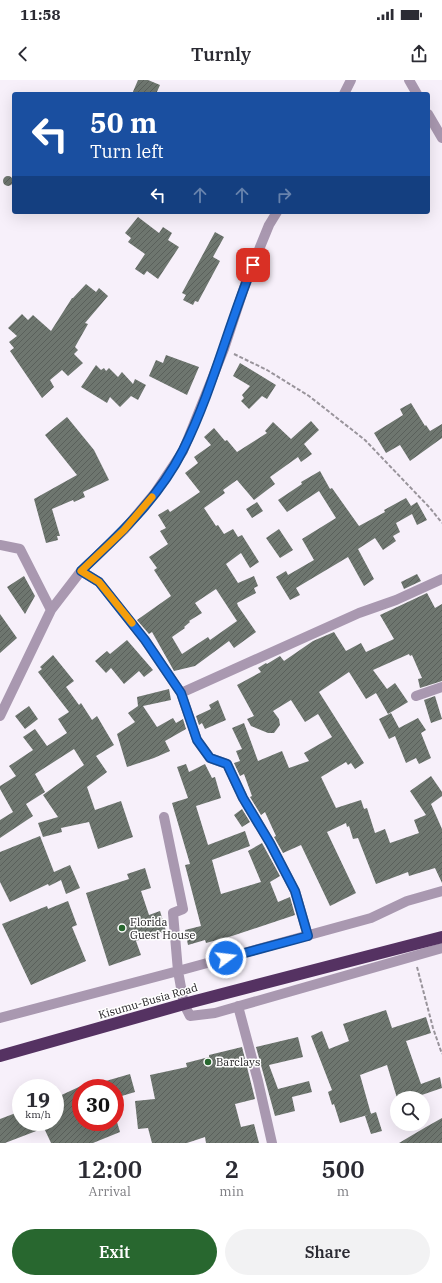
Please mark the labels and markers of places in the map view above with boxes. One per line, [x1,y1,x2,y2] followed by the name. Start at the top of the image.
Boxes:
[236,248,270,282] pin
[130,915,195,942] place label: Florida Guest House
[117,923,127,933] marker: Florida Guest House
[216,1055,260,1069] place label: Barclays
[203,1057,213,1067] marker: Barclays

